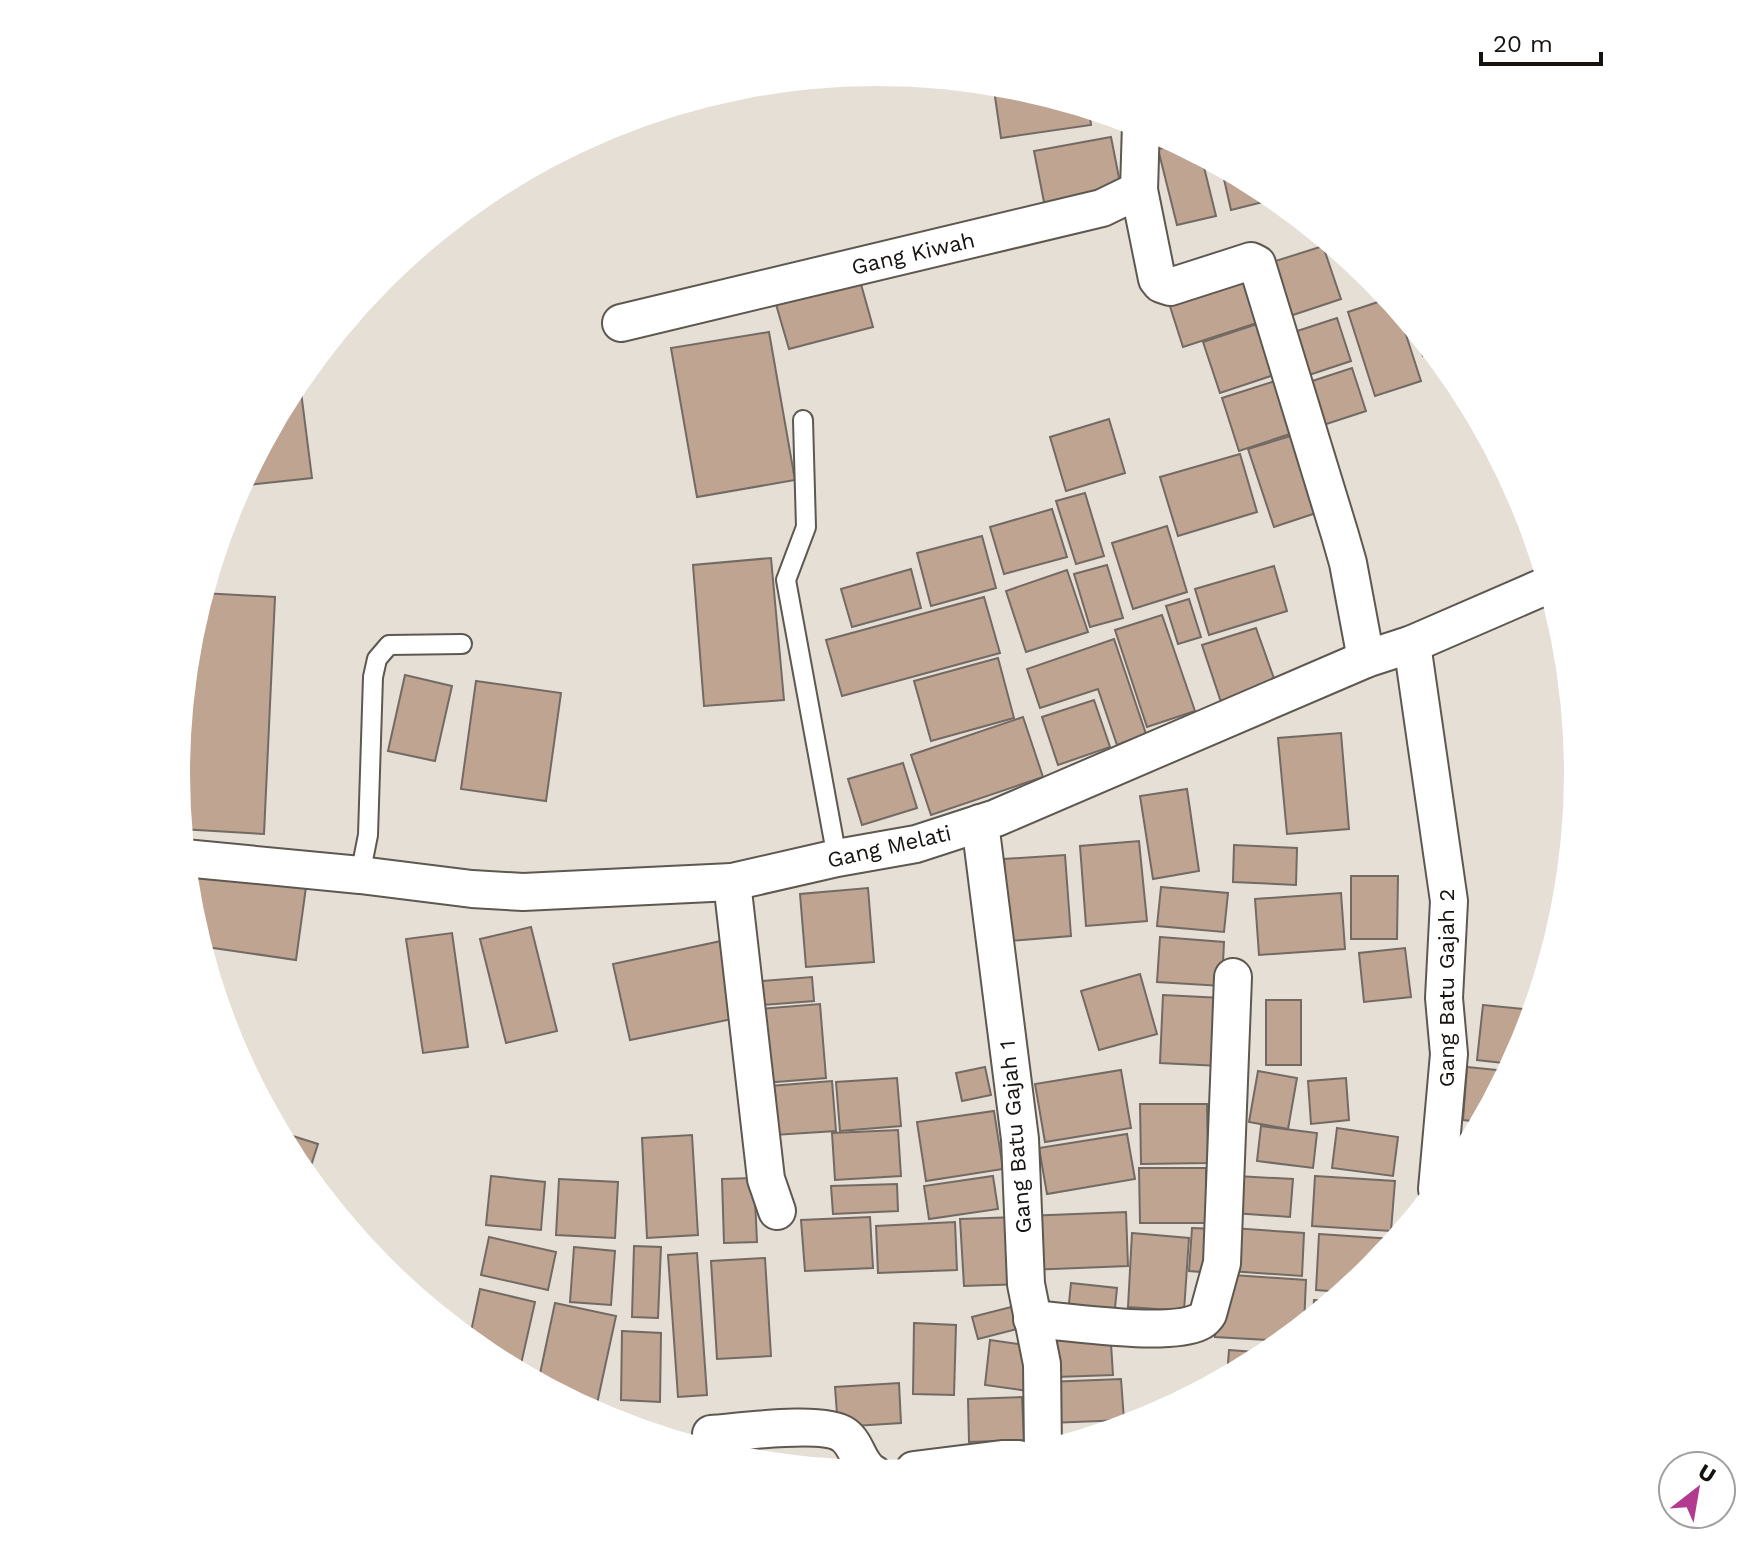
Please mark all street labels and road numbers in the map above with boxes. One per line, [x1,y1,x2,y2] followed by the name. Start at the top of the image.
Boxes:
[849,227,977,280] street label: Gang Kiwah
[825,820,953,873] street label: Gang Melati
[1434,889,1459,1087] street label: Gang Batu Gajah 2
[995,1039,1036,1235] street label: Gang Batu Gajah 1

